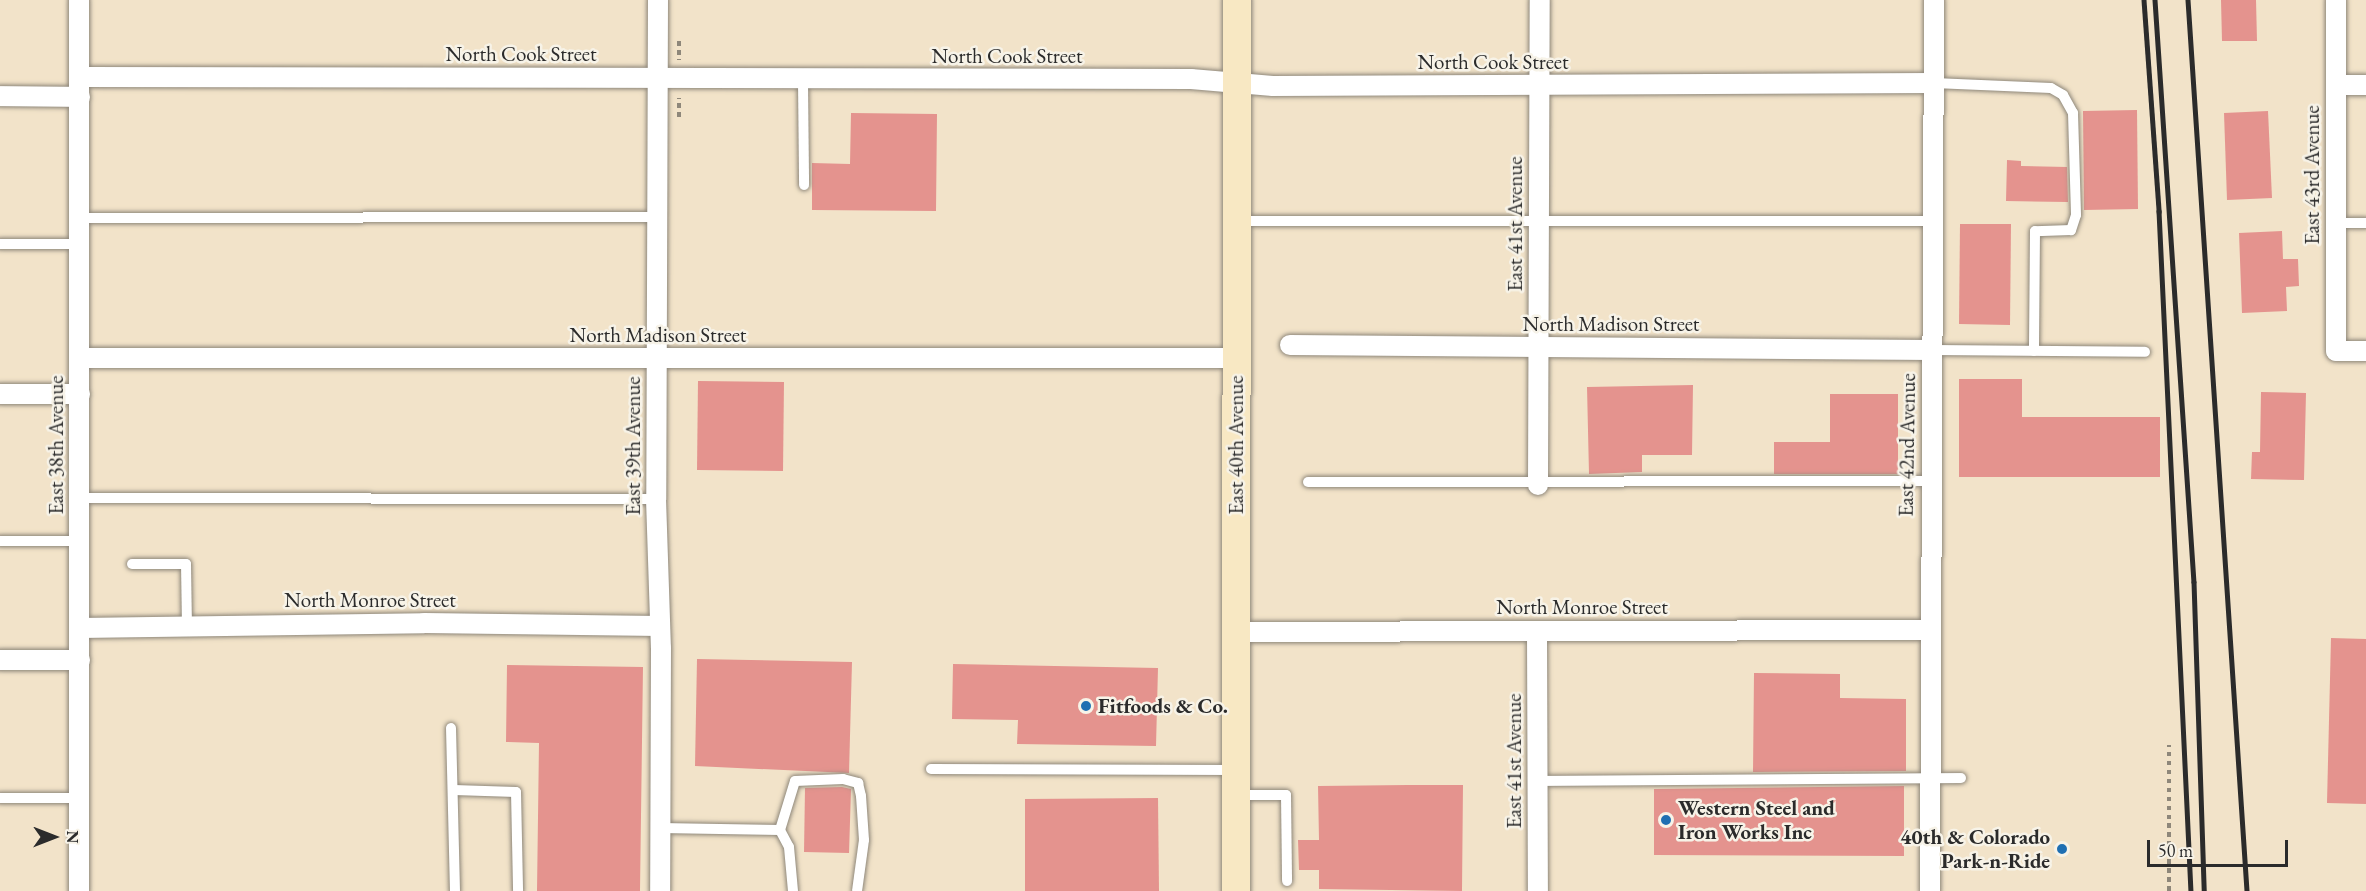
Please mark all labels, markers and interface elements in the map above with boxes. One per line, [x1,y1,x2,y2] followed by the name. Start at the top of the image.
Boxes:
[445,41,597,67] street label: North Cook Street
[931,43,1083,69] street label: North Cook Street
[1417,49,1569,75] street label: North Cook Street
[2299,105,2325,245] street label: East 43rd Avenue
[1502,156,1528,292] street label: East 41st Avenue
[1523,311,1699,337] street label: North Madison Street
[570,322,746,348] street label: North Madison Street
[1893,373,1921,517] street label: East 42nd Avenue
[43,375,69,515] street label: East 38th Avenue
[1223,375,1249,515] street label: East 40th Avenue
[620,376,646,516] street label: East 39th Avenue
[284,587,456,613] street label: North Monroe Street
[1496,594,1668,620] street label: North Monroe Street
[1098,693,1228,719] place label: Fitfoods & Co.
[1501,693,1527,829] street label: East 41st Avenue
[1079,699,1093,713] marker: Fitfoods & Co.
[1678,795,1835,845] place label: Western Steel and Iron Works Inc
[24,807,84,867] north arrow
[1659,813,1673,827] marker: Western Steel and Iron Works Inc
[1900,824,2050,874] place label: 40th & Colorado Park-n-Ride
[2150,828,2291,866] scale bar
[62,831,83,843] text: N
[2158,839,2193,862] text: 50 m
[2055,842,2069,856] marker: 40th & Colorado Park-n-Ride

